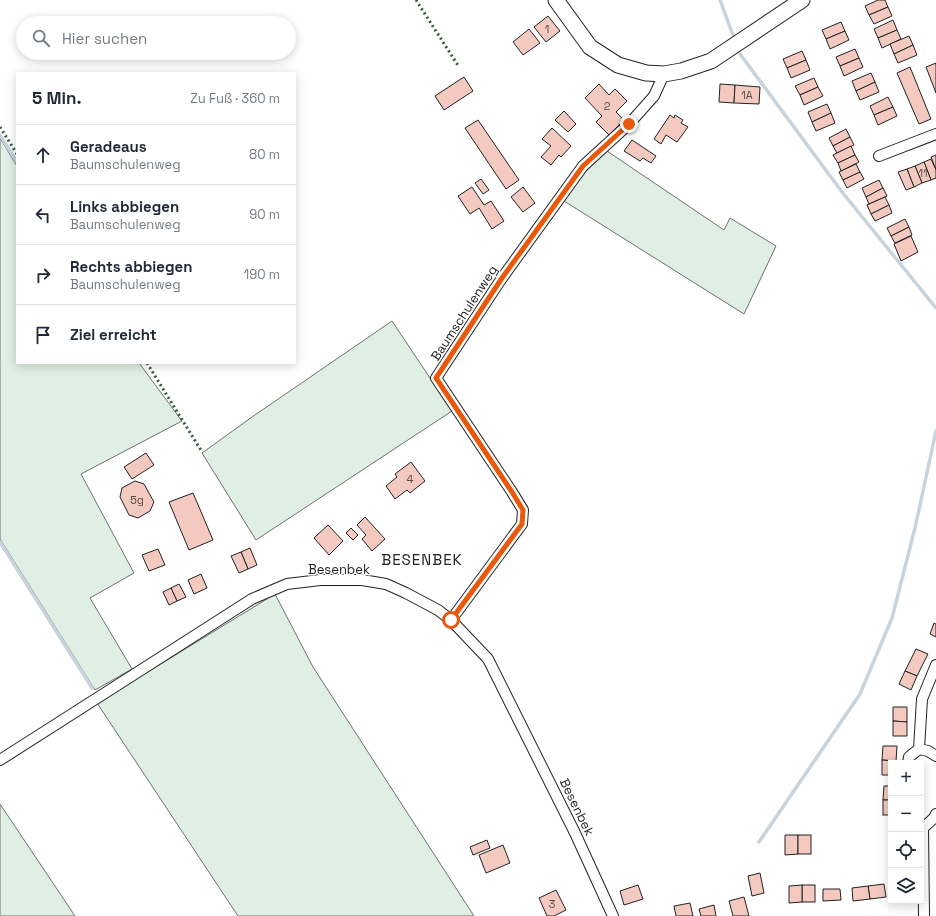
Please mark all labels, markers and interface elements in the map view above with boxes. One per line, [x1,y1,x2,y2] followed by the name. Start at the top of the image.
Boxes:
[16,16,296,60] search box
[545,22,549,36] house number: 1
[30,27,52,49] icon: search
[62,29,147,48] text: Hier suchen
[32,87,82,109] text: 5 Min.
[741,88,753,102] house number: 1A
[190,90,280,107] text: Zu Fuß · 360 m
[604,99,611,113] house number: 2
[620,115,638,133] route end
[70,137,147,156] text: Geradeaus
[32,144,54,166] icon: ahead
[249,146,280,163] text: 80 m
[70,156,181,173] text: Baumschulenweg
[918,166,928,180] house number: 11
[70,197,179,216] text: Links abbiegen
[32,204,54,226] icon: left
[249,206,280,223] text: 90 m
[70,216,181,233] text: Baumschulenweg
[70,257,192,276] text: Rechts abbiegen
[427,262,501,364] street label: Baumschulenweg
[32,264,54,286] icon: right
[244,266,280,283] text: 190 m
[70,276,181,293] text: Baumschulenweg
[32,324,54,346] icon: arrive
[70,325,157,344] text: Ziel erreicht
[407,472,414,486] house number: 4
[130,493,144,507] house number: 5g
[381,550,463,569] district label: BESENBEK
[308,561,370,578] street label: Besenbek
[442,611,460,629] route start
[888,760,924,904] map controls
[888,760,924,796] button: +
[556,775,598,839] street label: Besenbek
[888,796,924,832] button: −
[888,832,924,868] button: locate
[888,868,924,904] button: layers
[549,897,556,911] house number: 3

